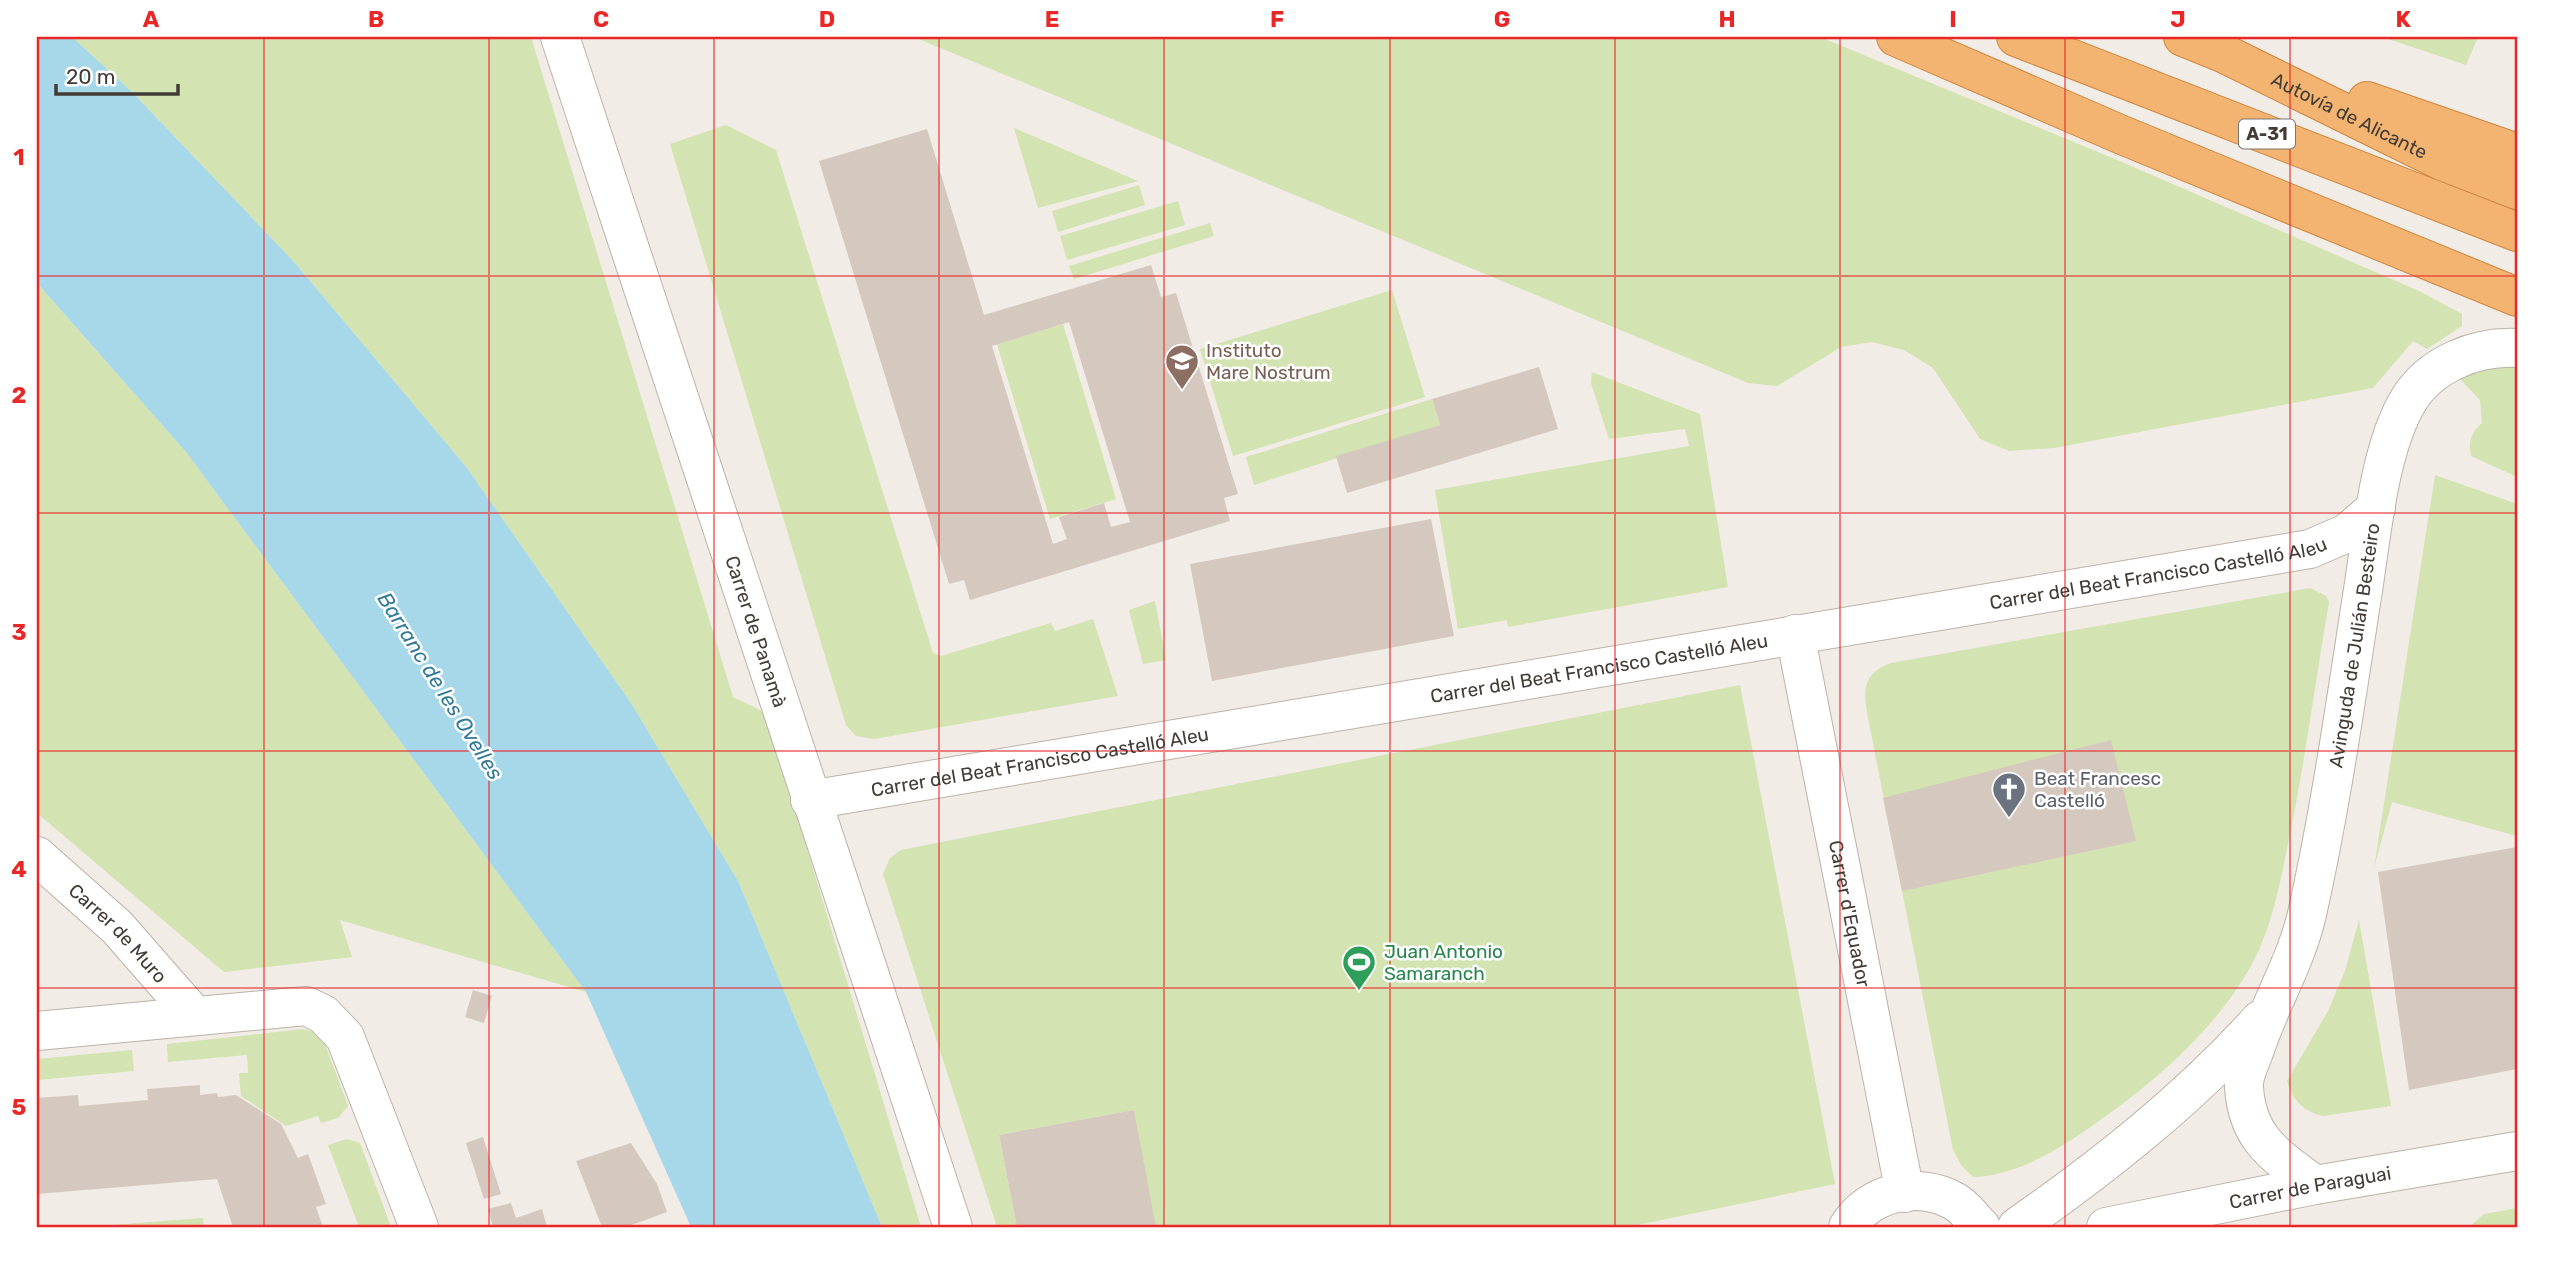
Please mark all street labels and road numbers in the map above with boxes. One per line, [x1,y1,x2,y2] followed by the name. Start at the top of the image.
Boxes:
[2267,68,2431,164] street label: Autovía de Alicante
[2239,119,2295,148] road number: A-31
[2324,521,2385,770] street label: Avinguda de Julián Besteiro
[1988,532,2331,614] street label: Carrer del Beat Francisco Castelló Aleu
[720,553,792,710] street label: Carrer de Panamà
[1429,629,1770,708] street label: Carrer del Beat Francisco Castelló Aleu
[869,722,1210,802] street label: Carrer del Beat Francisco Castelló Aleu
[1824,838,1875,990] street label: Carrer d'Equador
[64,879,172,988] street label: Carrer de Muro
[2227,1161,2393,1214] street label: Carrer de Paraguai

